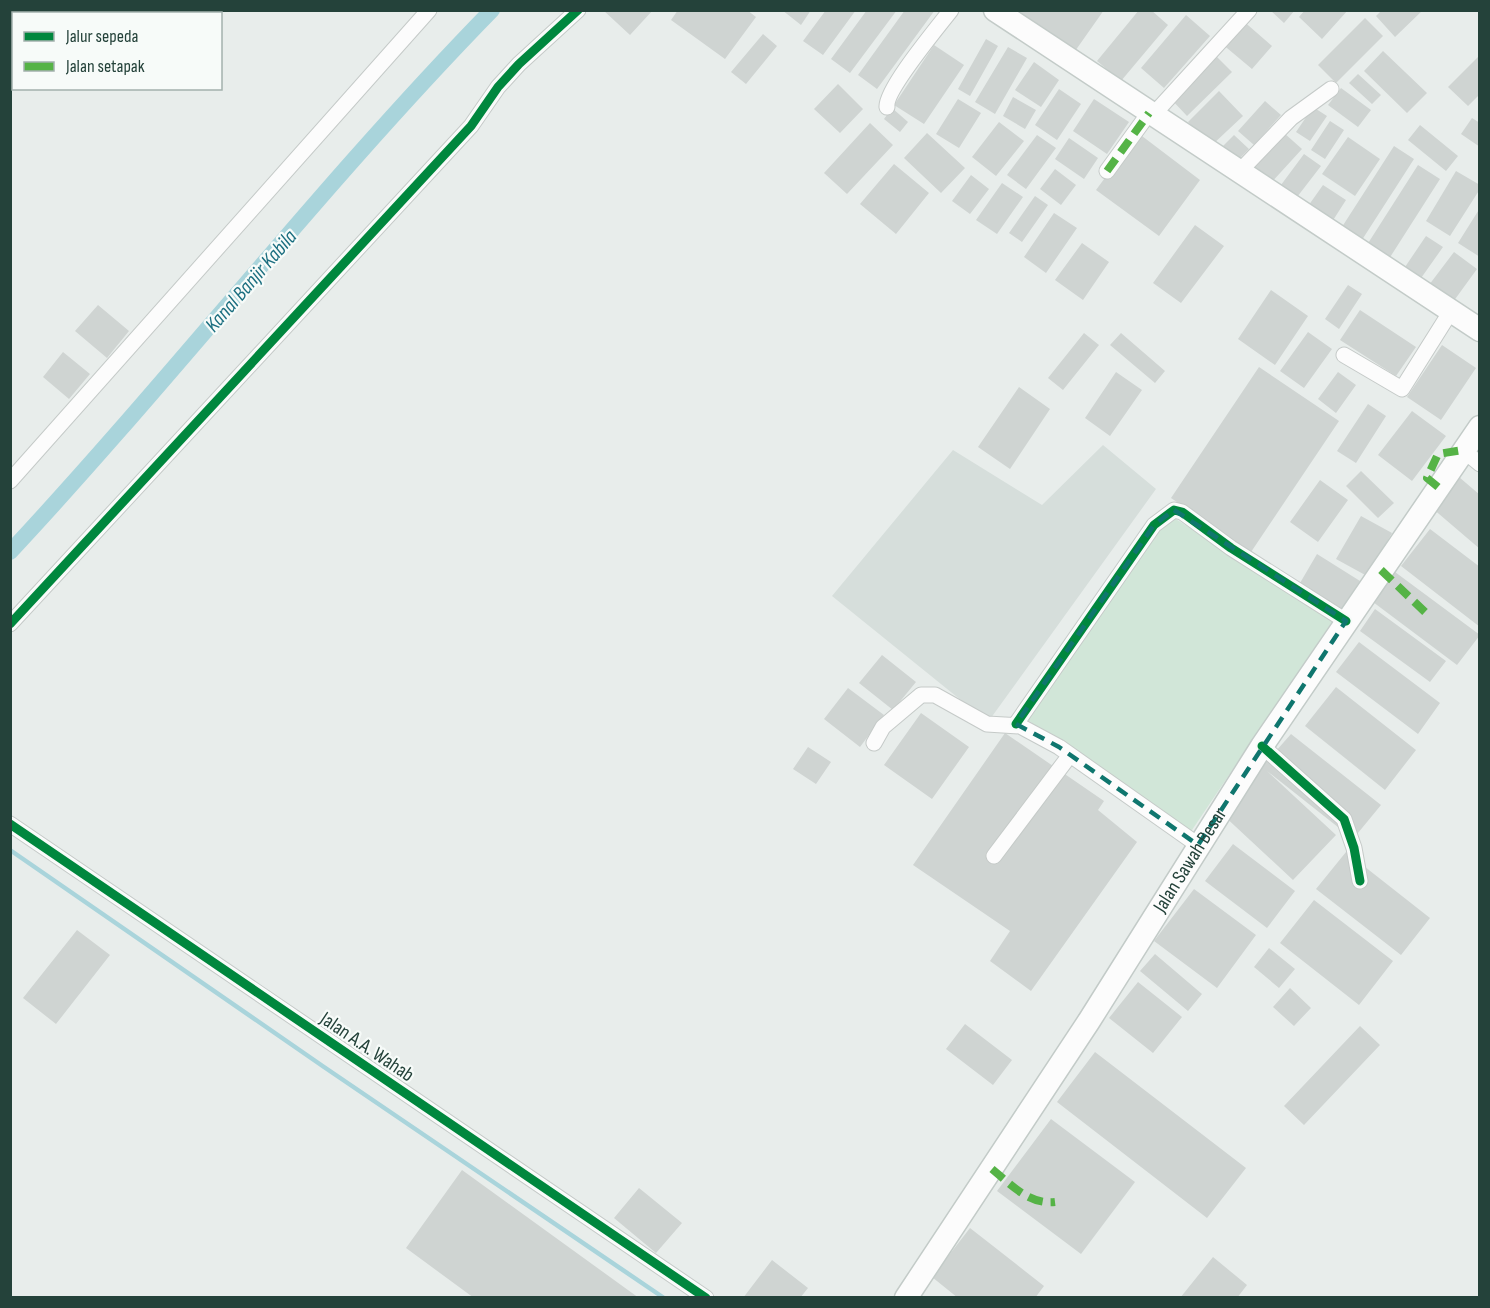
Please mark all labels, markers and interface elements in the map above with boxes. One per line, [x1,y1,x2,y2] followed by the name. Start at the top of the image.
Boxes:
[12,12,222,90] legend
[65,26,138,47] text: Jalur sepeda
[65,56,145,77] text: Jalan setapak
[200,224,302,337] water label: Kanal Banjir Kabila
[1148,803,1232,918] street label: Jalan Sawah Besar
[315,1006,418,1087] street label: Jalan A.A. Wahab

